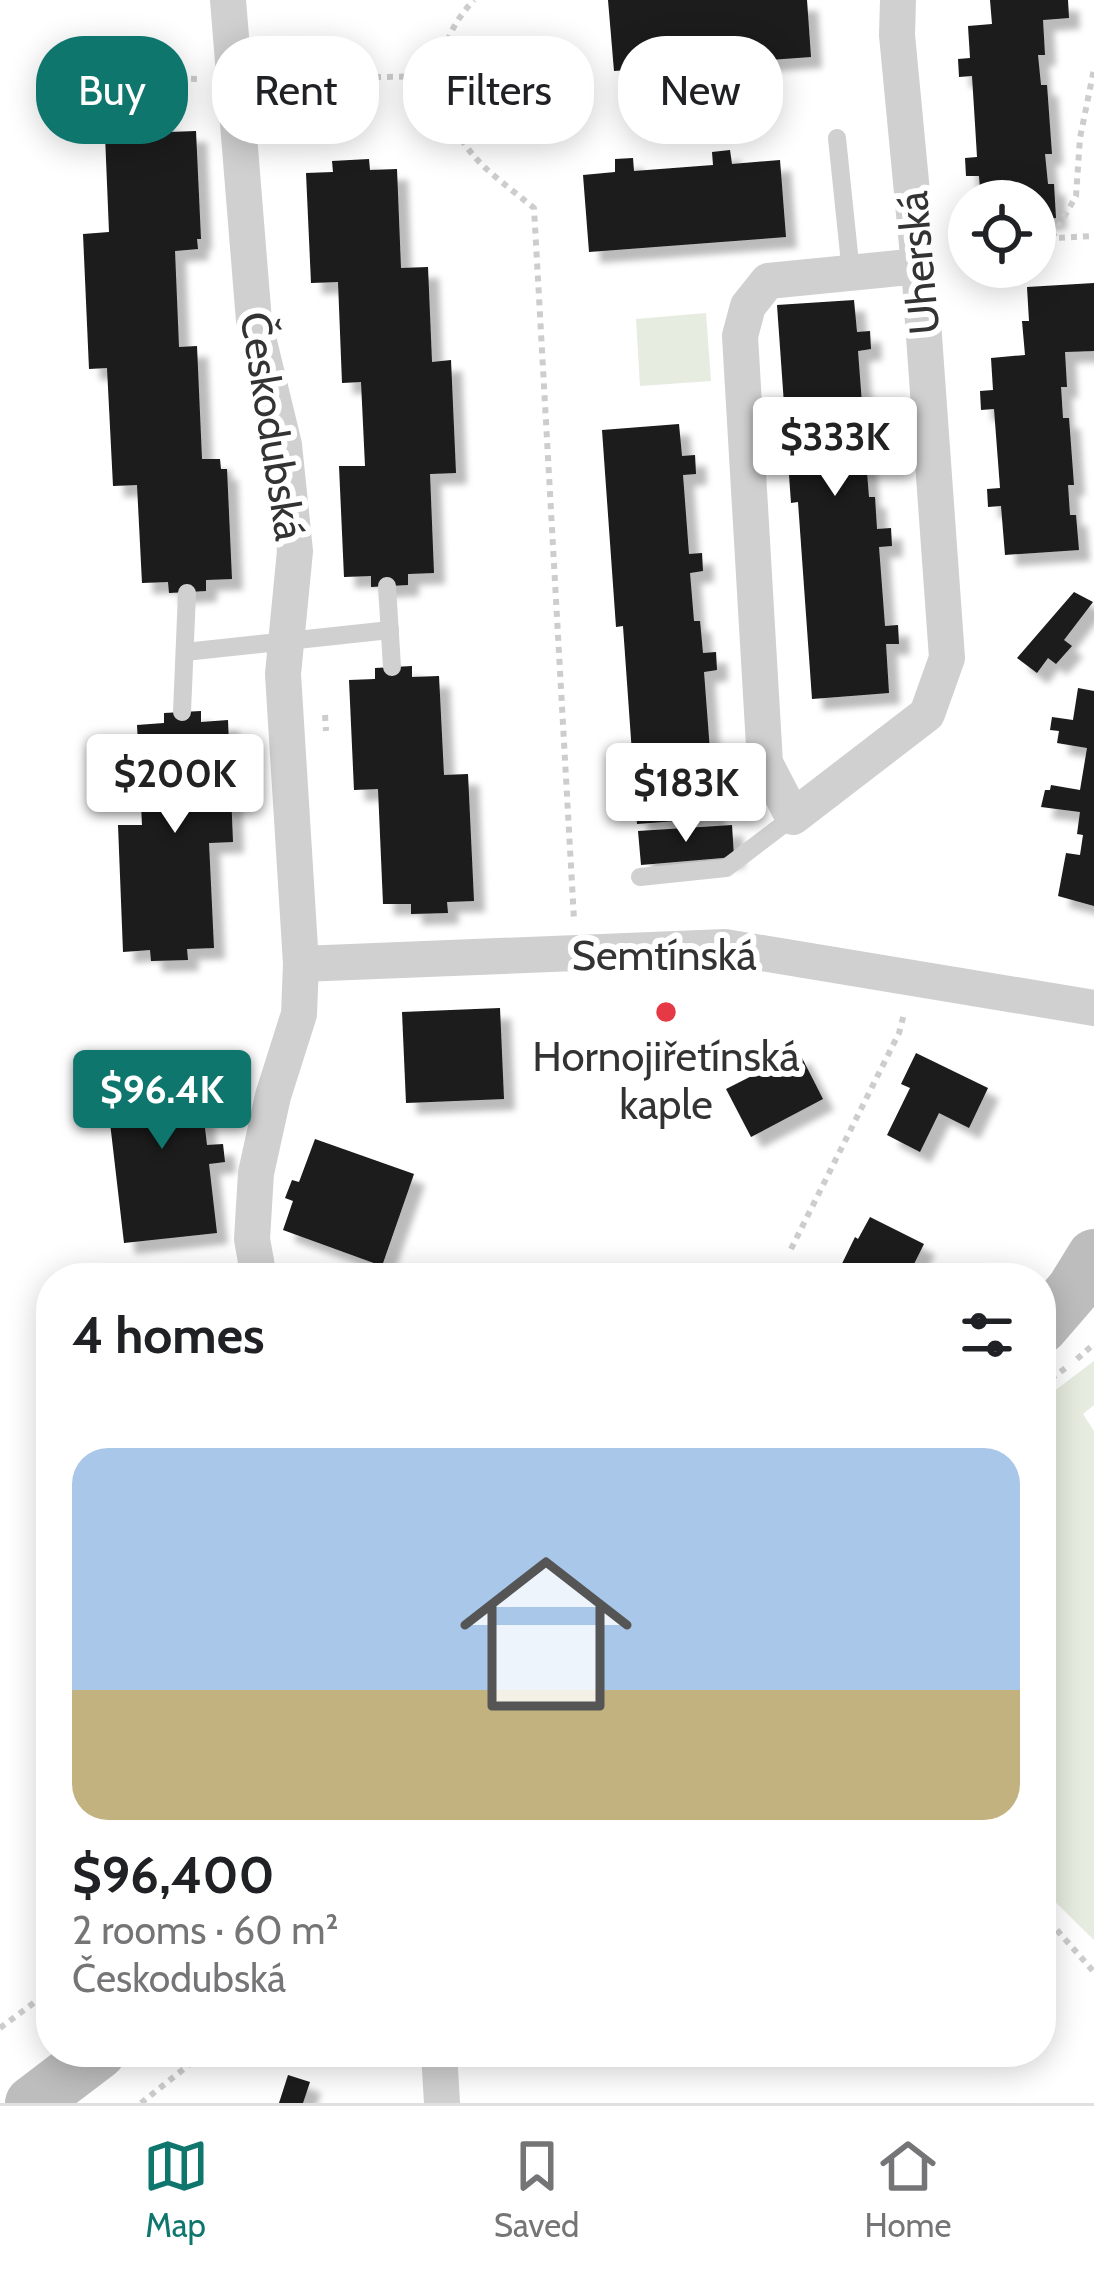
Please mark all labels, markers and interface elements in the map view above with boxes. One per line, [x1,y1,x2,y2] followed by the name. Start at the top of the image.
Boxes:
[36,36,188,144] chip: Buy
[212,36,379,144] chip: Rent
[403,36,594,144] chip: Filters
[618,36,783,144] chip: New
[948,180,1056,288] map controls
[948,180,1056,288] button: locate
[886,189,950,337] street label: Uherská
[229,308,317,544] street label: Českodubská
[751,397,919,499] pin: $333K
[780,412,890,460] text: $333K
[91,734,259,836] pin: $200K
[602,743,770,845] pin: $183K
[114,749,236,797] text: $200K
[633,758,739,806] text: $183K
[571,929,757,981] street label: Semtínská
[653,999,679,1025] marker: Hornojiřetínská kaple
[532,1030,800,1130] place label: Hornojiřetínská kaple
[64,1050,260,1152] pin: $96.4K
[100,1065,224,1113] text: $96.4K
[954,1302,1020,1368] icon: filters
[72,1304,264,1366] text: 4 homes
[438,1526,654,1742] icon: home
[72,1844,274,1906] text: $96,400
[72,1906,338,1954] text: 2 rooms · 60 m²
[72,1954,286,2002] text: Českodubská
[143,2133,209,2245] tab: Map
[494,2133,579,2245] tab: Saved
[865,2133,951,2245] tab: Home

